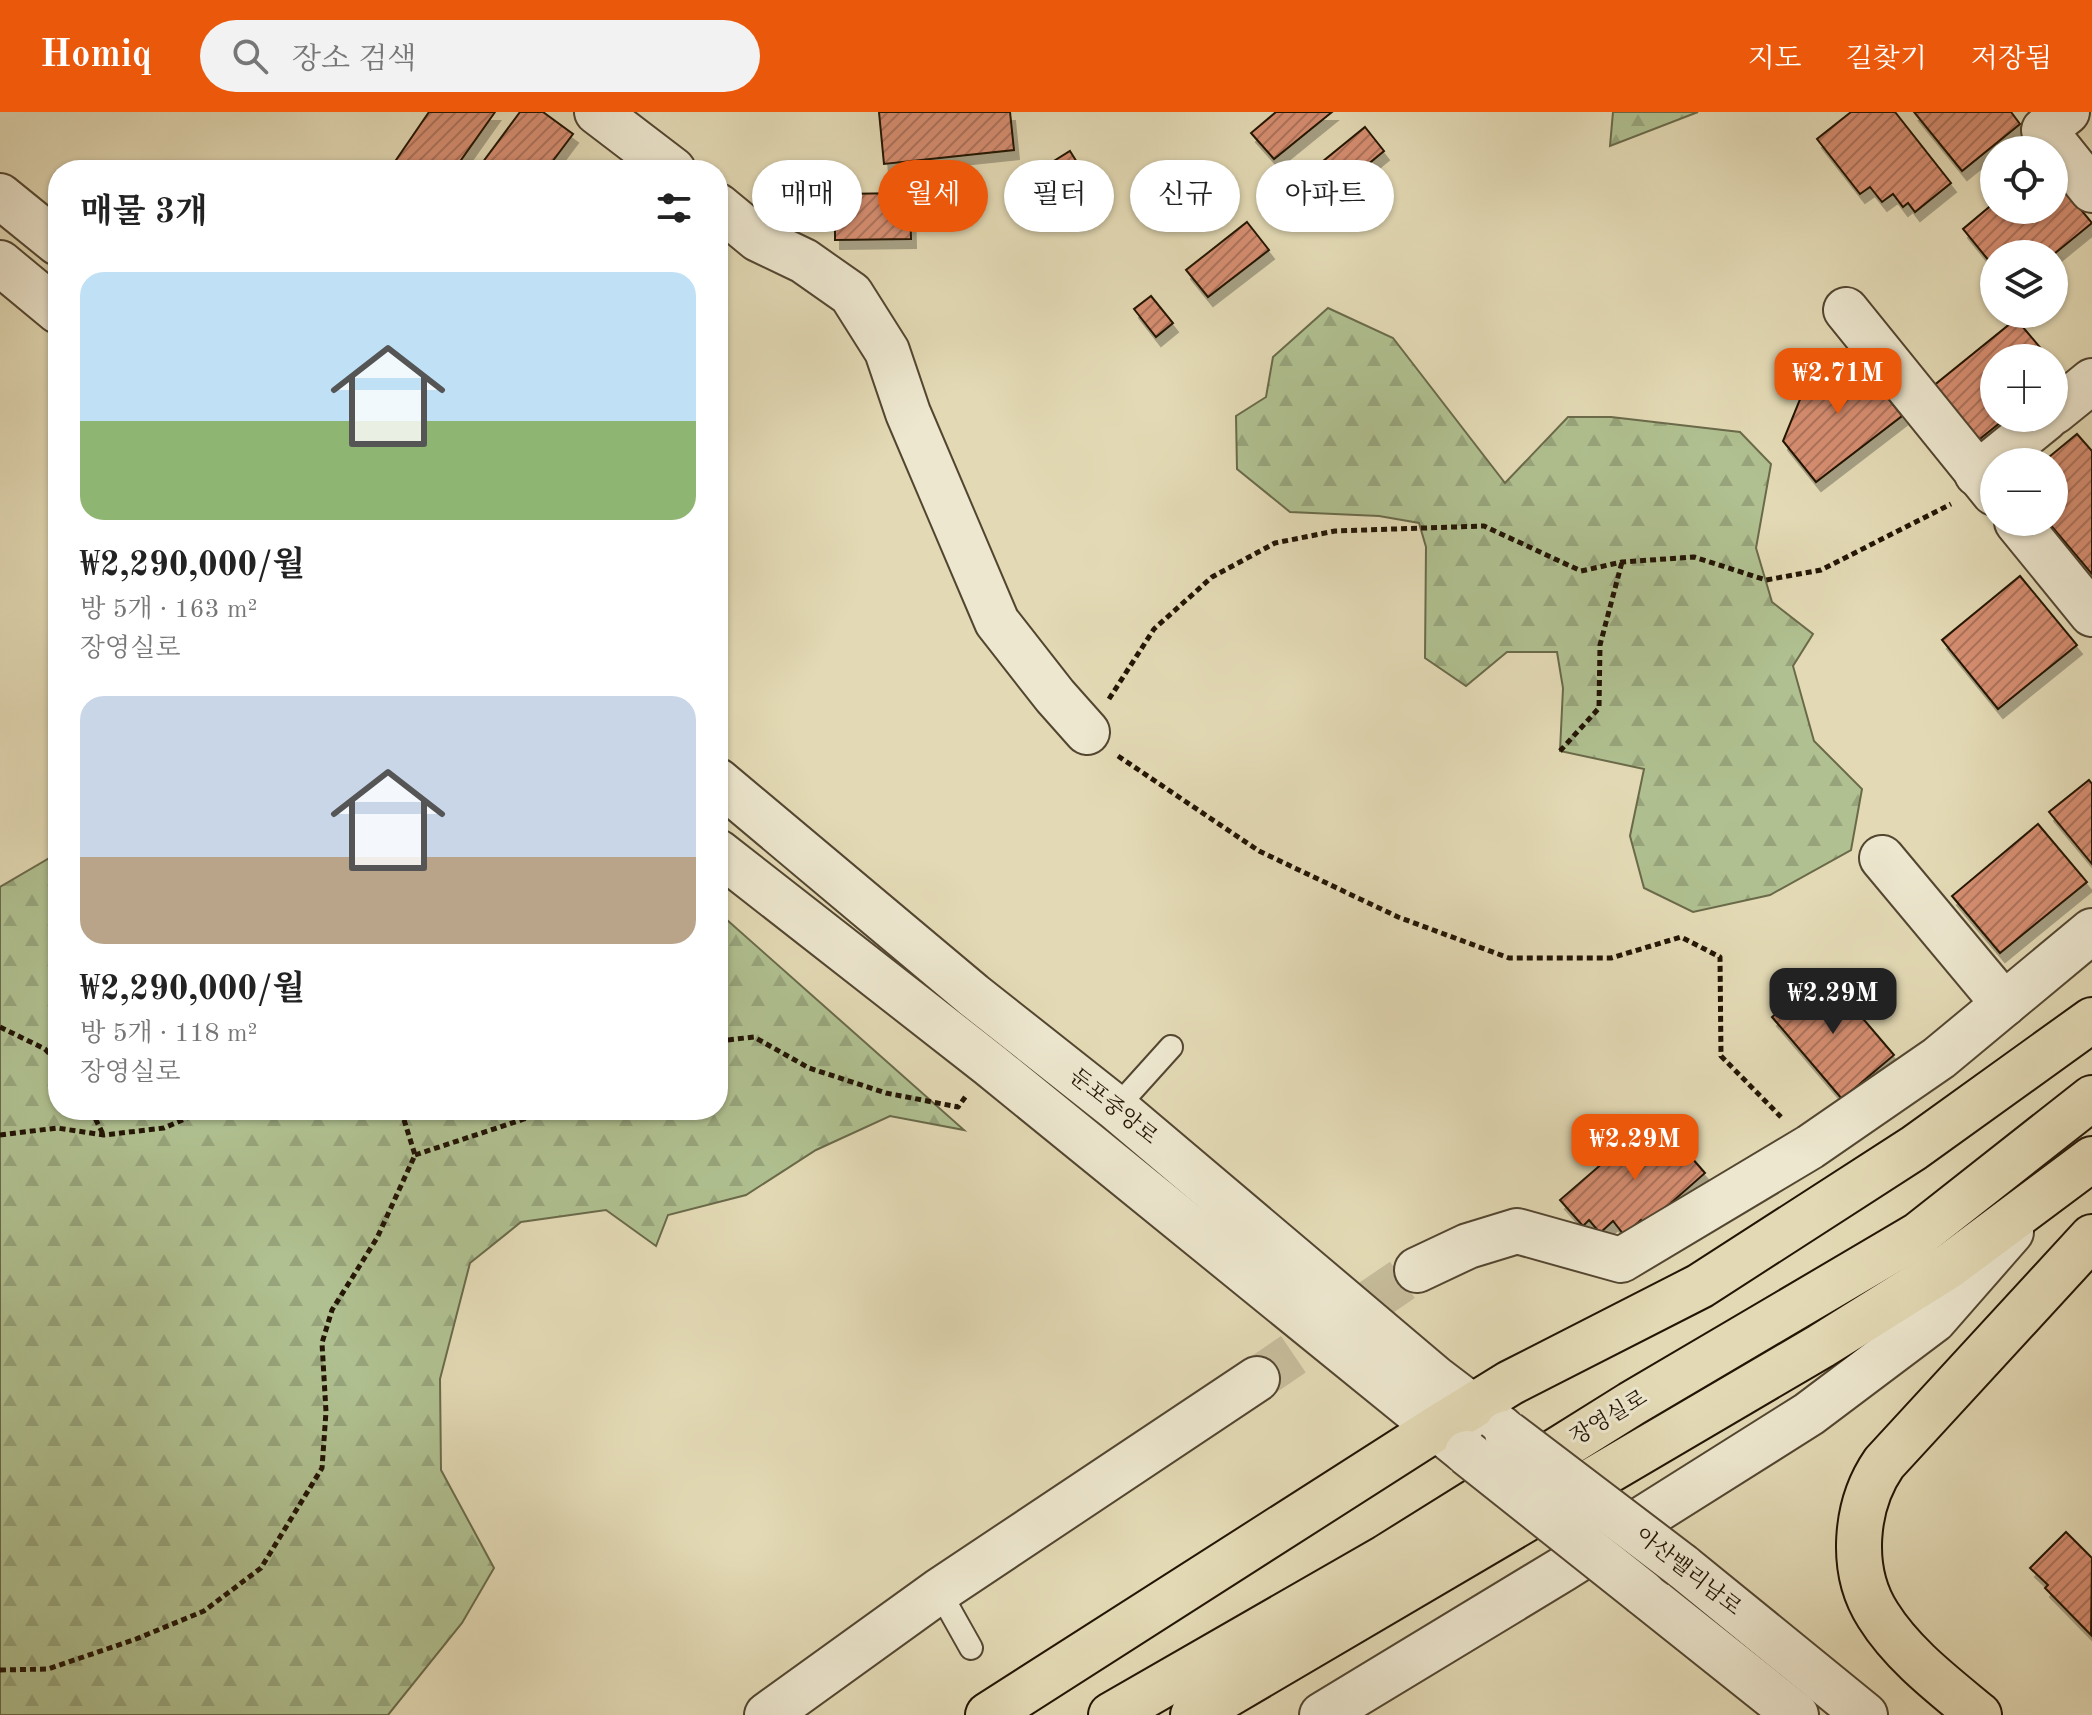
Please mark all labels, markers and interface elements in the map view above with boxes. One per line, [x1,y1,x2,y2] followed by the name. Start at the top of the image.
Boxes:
[200,20,760,92] search box
[228,34,272,78] icon: search
[40,37,152,75] text: Homiq
[292,45,416,75] text: 장소 검색
[1748,46,1802,74] text: 지도
[1846,46,1927,74] text: 길찾기
[1971,46,2052,74] text: 저장됨
[1980,136,2068,536] map controls
[1980,136,2068,224] button: locate
[752,160,862,232] chip: 매매
[878,160,988,232] chip: 월세
[1004,160,1114,232] chip: 필터
[1130,160,1240,232] chip: 신규
[1256,160,1394,232] chip: 아파트
[652,186,696,230] icon: filters
[80,196,208,230] text: 매물 3개
[1980,240,2068,328] button: layers
[316,324,460,468] icon: home
[1980,344,2068,432] button: +
[1773,348,1903,416] pin: ₩2.71M
[1793,361,1883,387] text: ₩2.71M
[1980,448,2068,536] button: −
[80,549,305,583] text: ₩2,290,000/월
[80,597,257,623] text: 방 5개 · 163 m²
[80,636,180,662] text: 장영실로
[316,748,460,892] icon: home
[1768,968,1898,1036] pin: ₩2.29M
[80,973,305,1007] text: ₩2,290,000/월
[1788,981,1878,1007] text: ₩2.29M
[80,1021,257,1047] text: 방 5개 · 118 m²
[80,1060,180,1086] text: 장영실로
[1065,1064,1162,1149] street label: 둔포중앙로
[1570,1114,1700,1182] pin: ₩2.29M
[1590,1127,1680,1153] text: ₩2.29M
[1566,1386,1651,1449] street label: 장영실로
[1631,1523,1746,1620] street label: 아산밸리남로

